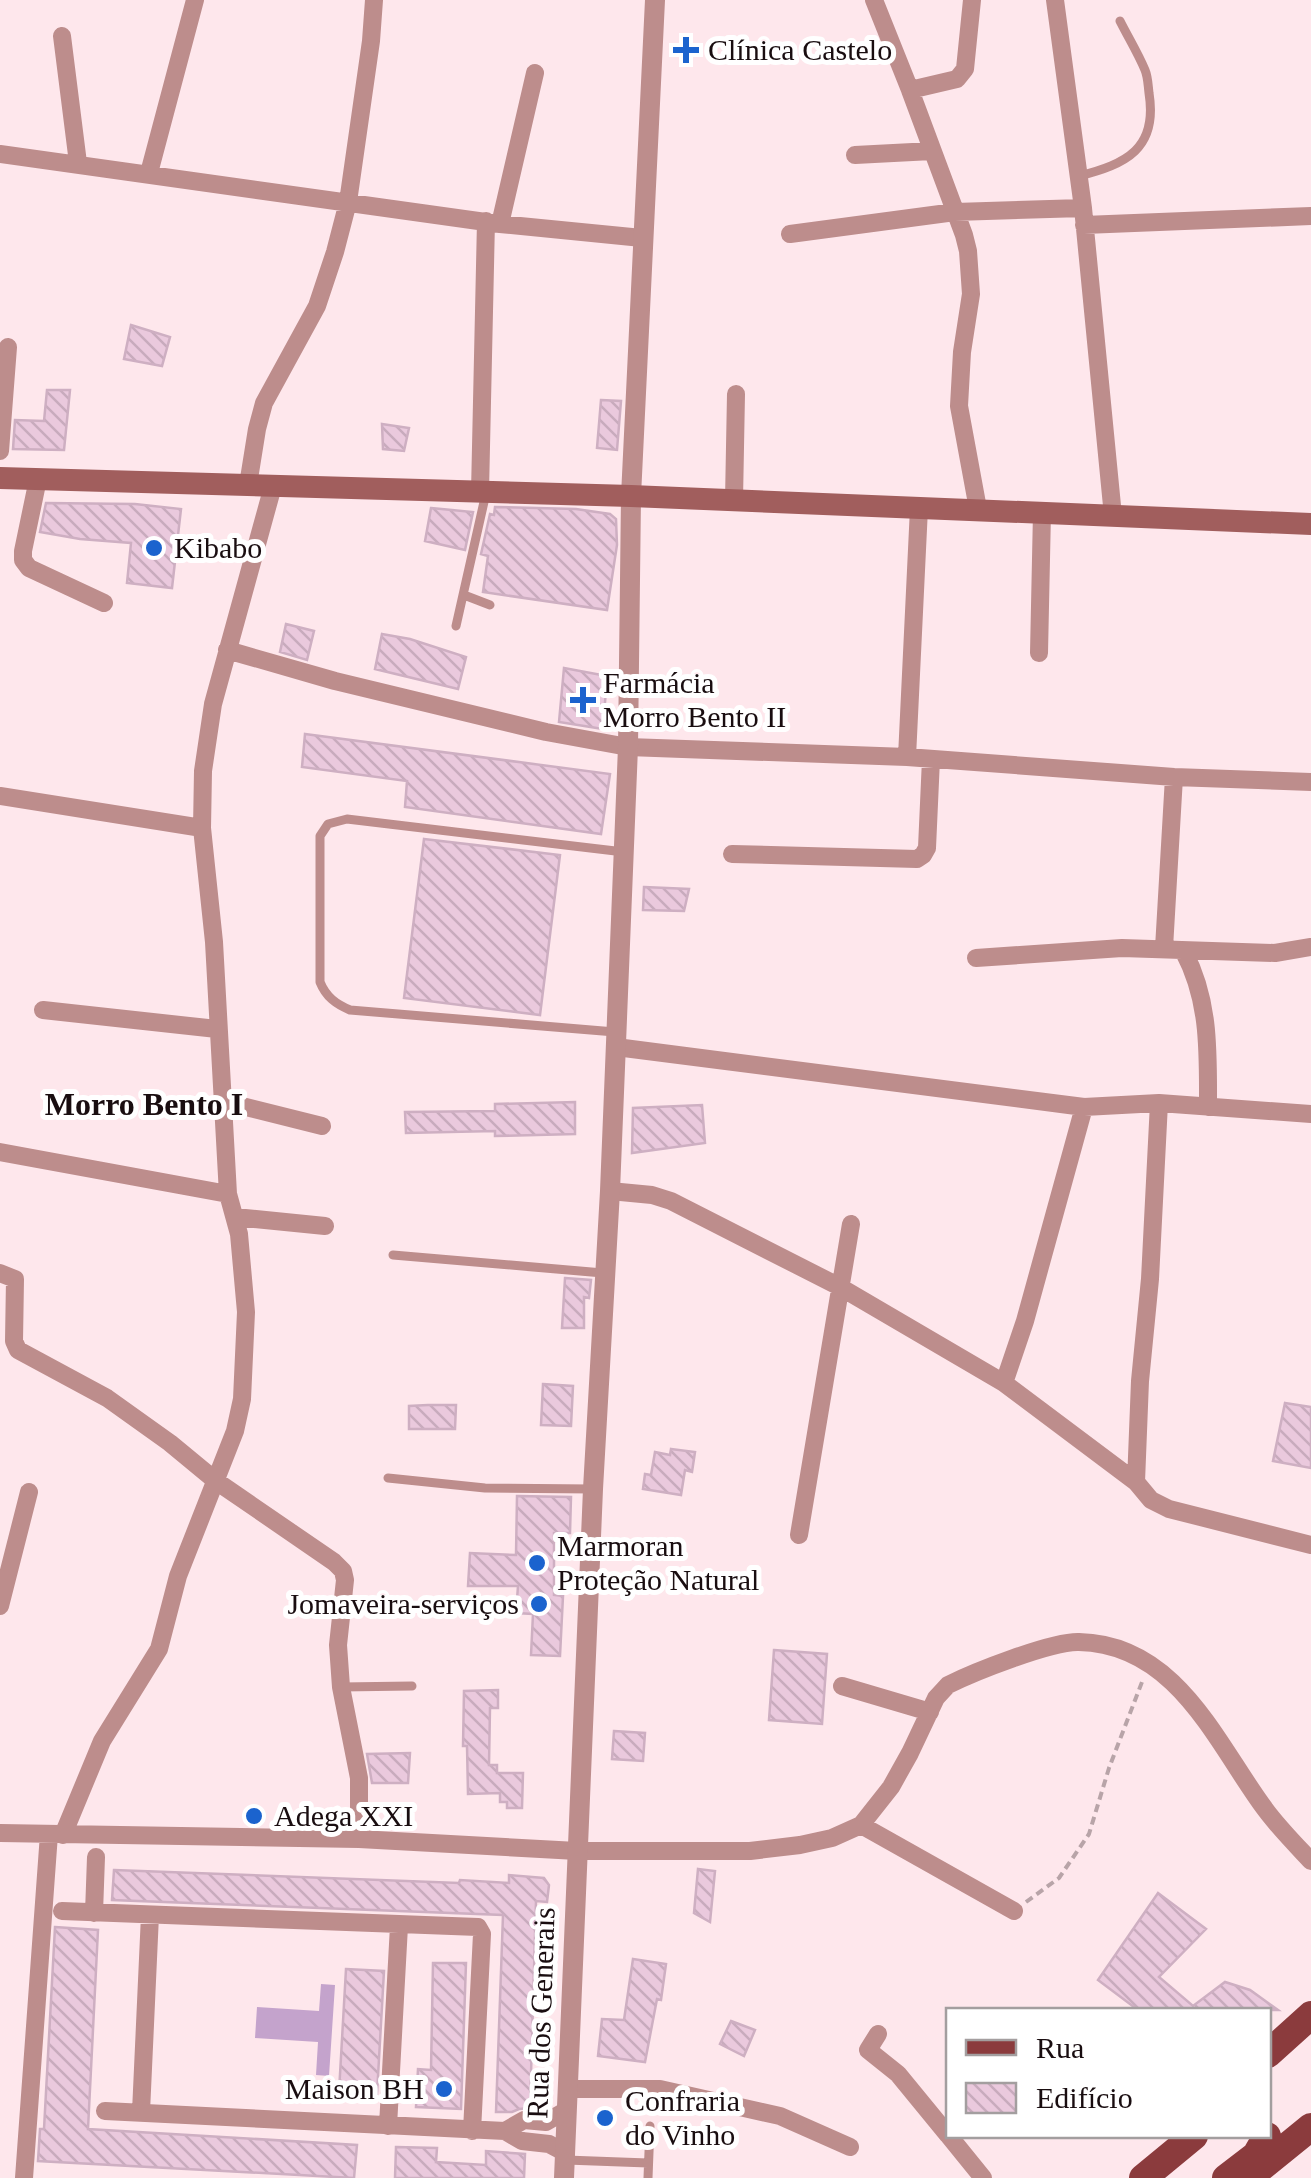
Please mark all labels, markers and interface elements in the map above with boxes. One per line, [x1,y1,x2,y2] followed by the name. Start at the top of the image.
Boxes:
[708,33,892,66] place label: Clínica Castelo
[673,37,699,63] marker: Clínica Castelo
[174,531,262,564] place label: Kibabo
[143,537,165,559] marker: Kibabo
[603,666,786,733] place label: Farmácia Morro Bento II
[572,689,594,711] marker: Farmácia Morro Bento II
[45,1086,243,1122] district label: Morro Bento I
[557,1529,759,1596] place label: Marmoran Proteção Natural
[526,1552,548,1574] marker: Marmoran Proteção Natural
[287,1587,519,1620] place label: Jomaveira-serviços
[528,1593,550,1615] marker: Jomaveira-serviços
[274,1799,413,1832] place label: Adega XXI
[243,1805,265,1827] marker: Adega XXI
[520,1907,561,2119] street label: Rua dos Generais
[946,2008,1271,2138] legend
[1036,2031,1084,2064] text: Rua
[285,2072,424,2105] place label: Maison BH
[433,2078,455,2100] marker: Maison BH
[1036,2081,1133,2114] text: Edifício
[625,2084,740,2151] place label: Confraria do Vinho
[594,2107,616,2129] marker: Confraria do Vinho

